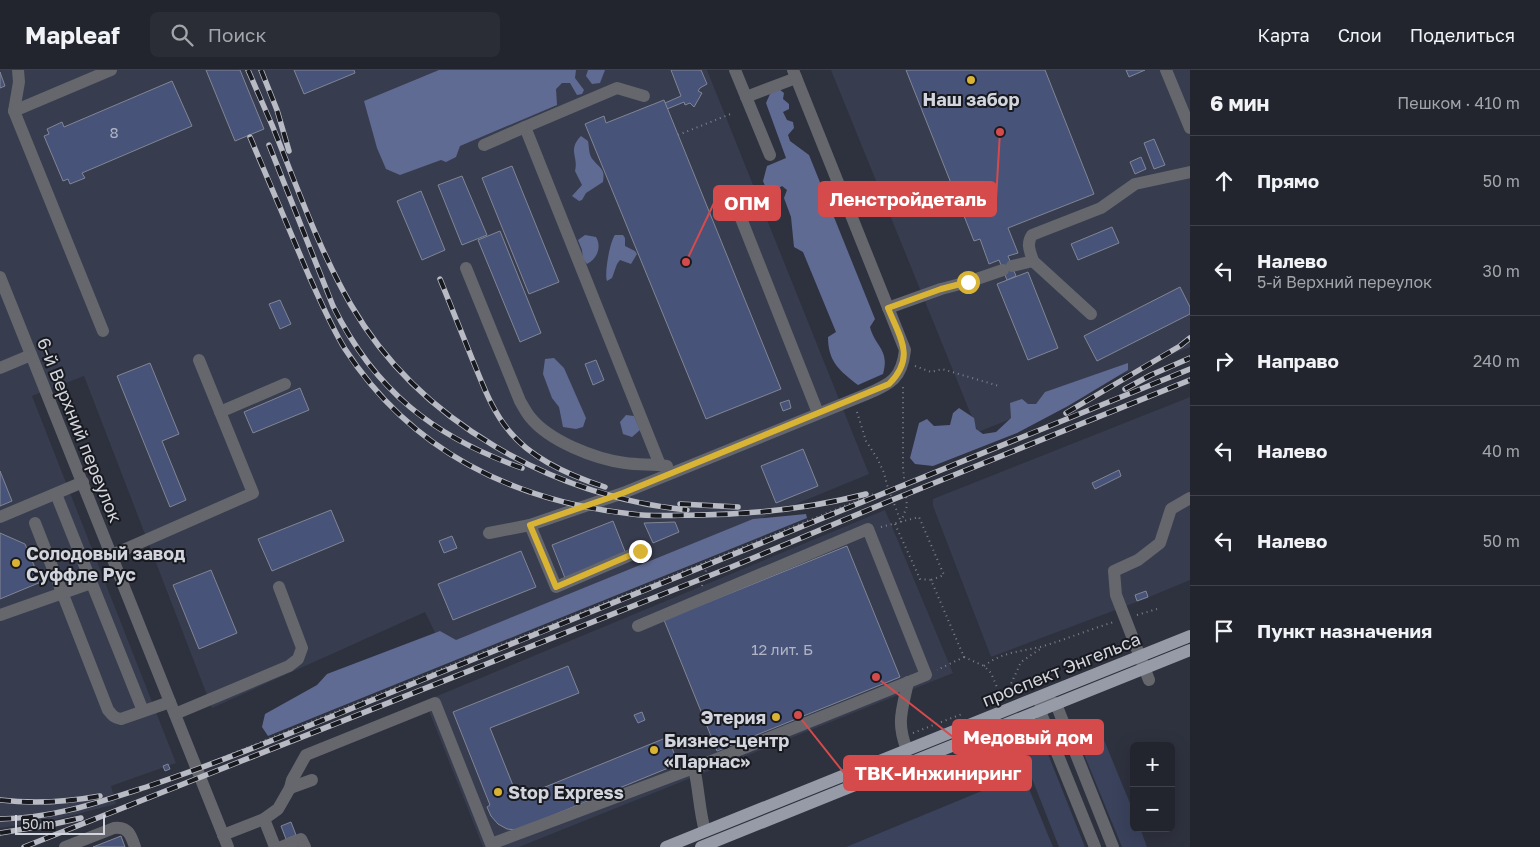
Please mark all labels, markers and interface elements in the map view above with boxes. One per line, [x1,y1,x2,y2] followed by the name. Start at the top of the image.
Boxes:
[150,12,500,57] search box
[25,20,120,49] text: Mapleaf
[168,21,196,49] icon: search
[208,23,266,46] text: Поиск
[1258,24,1310,46] text: Карта
[1338,24,1382,46] text: Слои
[1410,24,1515,46] text: Поделиться
[965,74,977,86] marker: Наш забор
[923,88,1019,110] place label: Наш забор
[1210,90,1269,116] text: 6 мин
[1397,93,1520,113] text: Пешком · 410 m
[109,123,119,141] house number: 8
[1210,167,1238,195] icon: ahead
[1257,169,1319,192] text: Прямо
[1483,171,1520,191] text: 50 m
[819,182,996,216] callout: Ленстройдеталь
[714,186,780,220] callout: ОПМ
[829,187,987,210] text: Ленстройдеталь
[724,191,770,214] text: ОПМ
[1257,249,1327,272] text: Налево
[1210,257,1238,285] icon: left
[1483,261,1520,281] text: 30 m
[957,271,980,294] route start
[1257,272,1432,292] text: 5-й Верхний переулок
[33,334,127,526] street label: 6-й Верхний переулок
[1210,347,1238,375] icon: right
[1257,349,1339,372] text: Направо
[1473,351,1520,371] text: 240 m
[1210,437,1238,465] icon: left
[1257,439,1327,462] text: Налево
[1482,441,1520,461] text: 40 m
[1210,527,1238,555] icon: left
[1257,529,1327,552] text: Налево
[1483,531,1520,551] text: 50 m
[629,540,652,563] route end
[26,542,185,585] place label: Солодовый завод Суффле Рус
[10,557,22,569] marker: Солодовый завод Суффле Рус
[1210,617,1238,645] icon: arrive
[1257,619,1432,642] text: Пункт назначения
[978,627,1144,711] street label: проспект Энгельса
[751,640,813,658] house number: 12 лит. Б
[701,706,766,728] place label: Этерия
[770,711,782,723] marker: Этерия
[953,720,1103,754] callout: Медовый дом
[963,725,1093,748] text: Медовый дом
[664,729,789,772] place label: Бизнес-центр «Парнас»
[1130,742,1175,832] map controls
[1130,742,1175,787] button: +
[648,744,660,756] marker: Бизнес-центр «Парнас»
[844,756,1031,790] callout: ТВК-Инжиниринг
[855,761,1022,784] text: ТВК-Инжиниринг
[508,781,624,803] place label: Stop Express
[492,786,504,798] marker: Stop Express
[1130,787,1175,832] button: −
[15,812,105,835] scale bar
[22,815,55,832] text: 50 m

